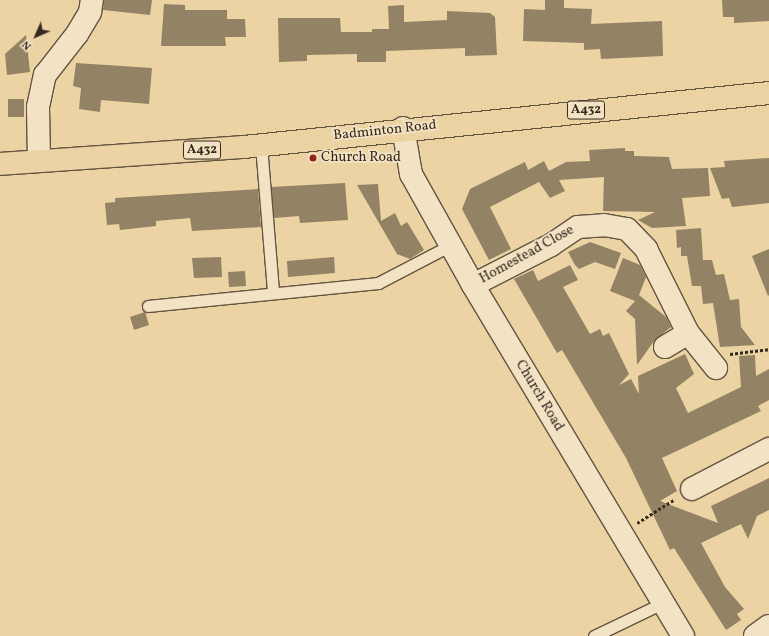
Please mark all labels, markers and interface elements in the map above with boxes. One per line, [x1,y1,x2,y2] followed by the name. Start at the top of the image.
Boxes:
[16,16,56,56] north arrow
[19,37,35,53] text: N
[566,99,606,121] road number: A432
[333,117,437,145] street label: Badminton Road
[182,139,222,161] road number: A432
[321,150,401,166] place label: Church Road
[308,153,318,163] marker: Church Road
[477,222,577,288] street label: Homestead Close
[511,357,567,435] street label: Church Road

